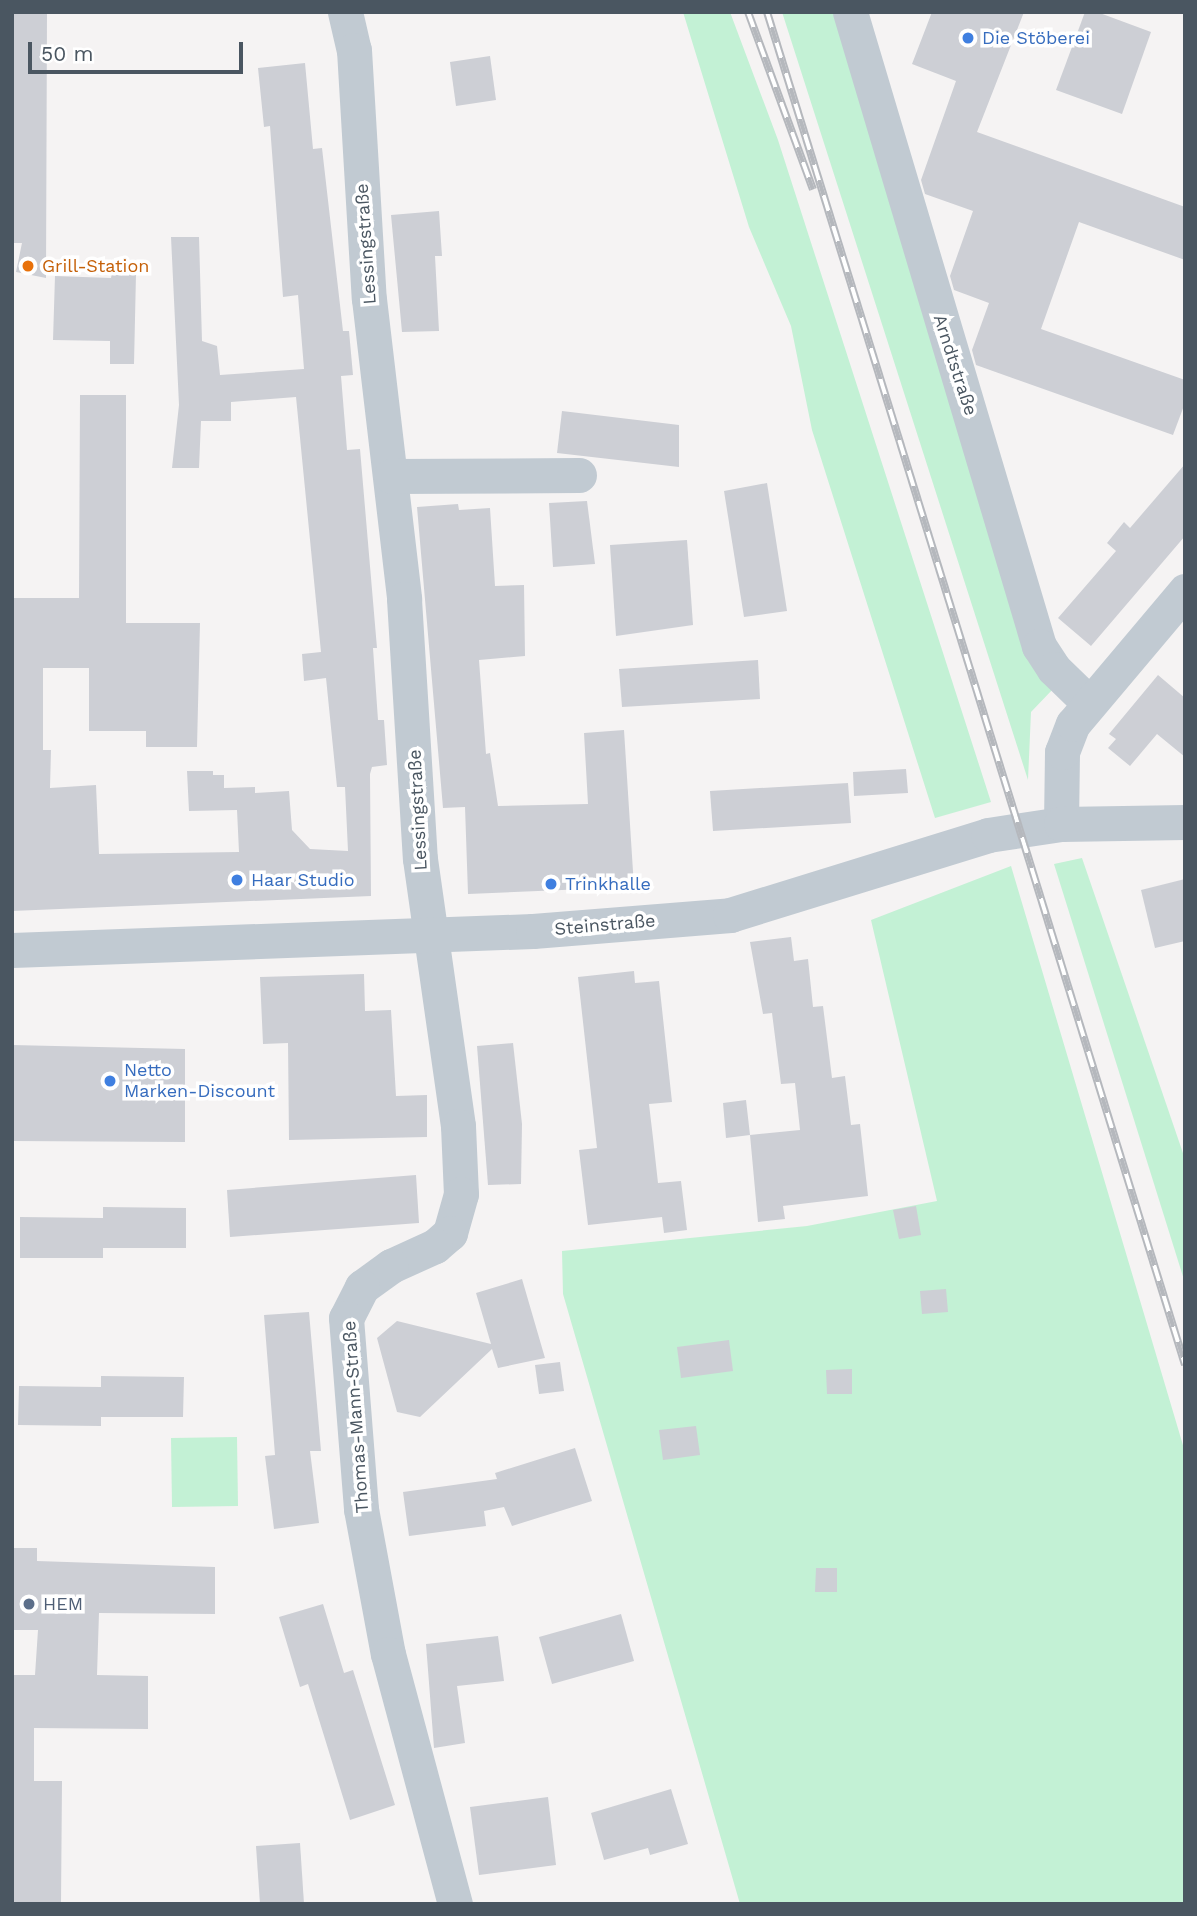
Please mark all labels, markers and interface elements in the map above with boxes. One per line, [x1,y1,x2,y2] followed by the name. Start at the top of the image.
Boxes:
[982,27,1090,49] place label: Die Stöberei
[32,28,247,72] scale bar
[960,30,976,46] marker: Die Stöberei
[41,41,93,66] text: 50 m
[351,183,381,305] street label: Lessingstraße
[42,255,149,277] place label: Grill-Station
[20,258,36,274] marker: Grill-Station
[929,312,981,418] street label: Arndtstraße
[404,749,432,871] street label: Lessingstraße
[251,869,355,891] place label: Haar Studio
[229,872,245,888] marker: Haar Studio
[565,873,651,895] place label: Trinkhalle
[543,876,559,892] marker: Trinkhalle
[554,910,656,940] street label: Steinstraße
[124,1060,275,1102] place label: Netto Marken-Discount
[102,1073,118,1089] marker: Netto Marken-Discount
[339,1320,373,1514] street label: Thomas-Mann-Straße
[43,1593,83,1615] place label: HEM
[21,1596,37,1612] marker: HEM

